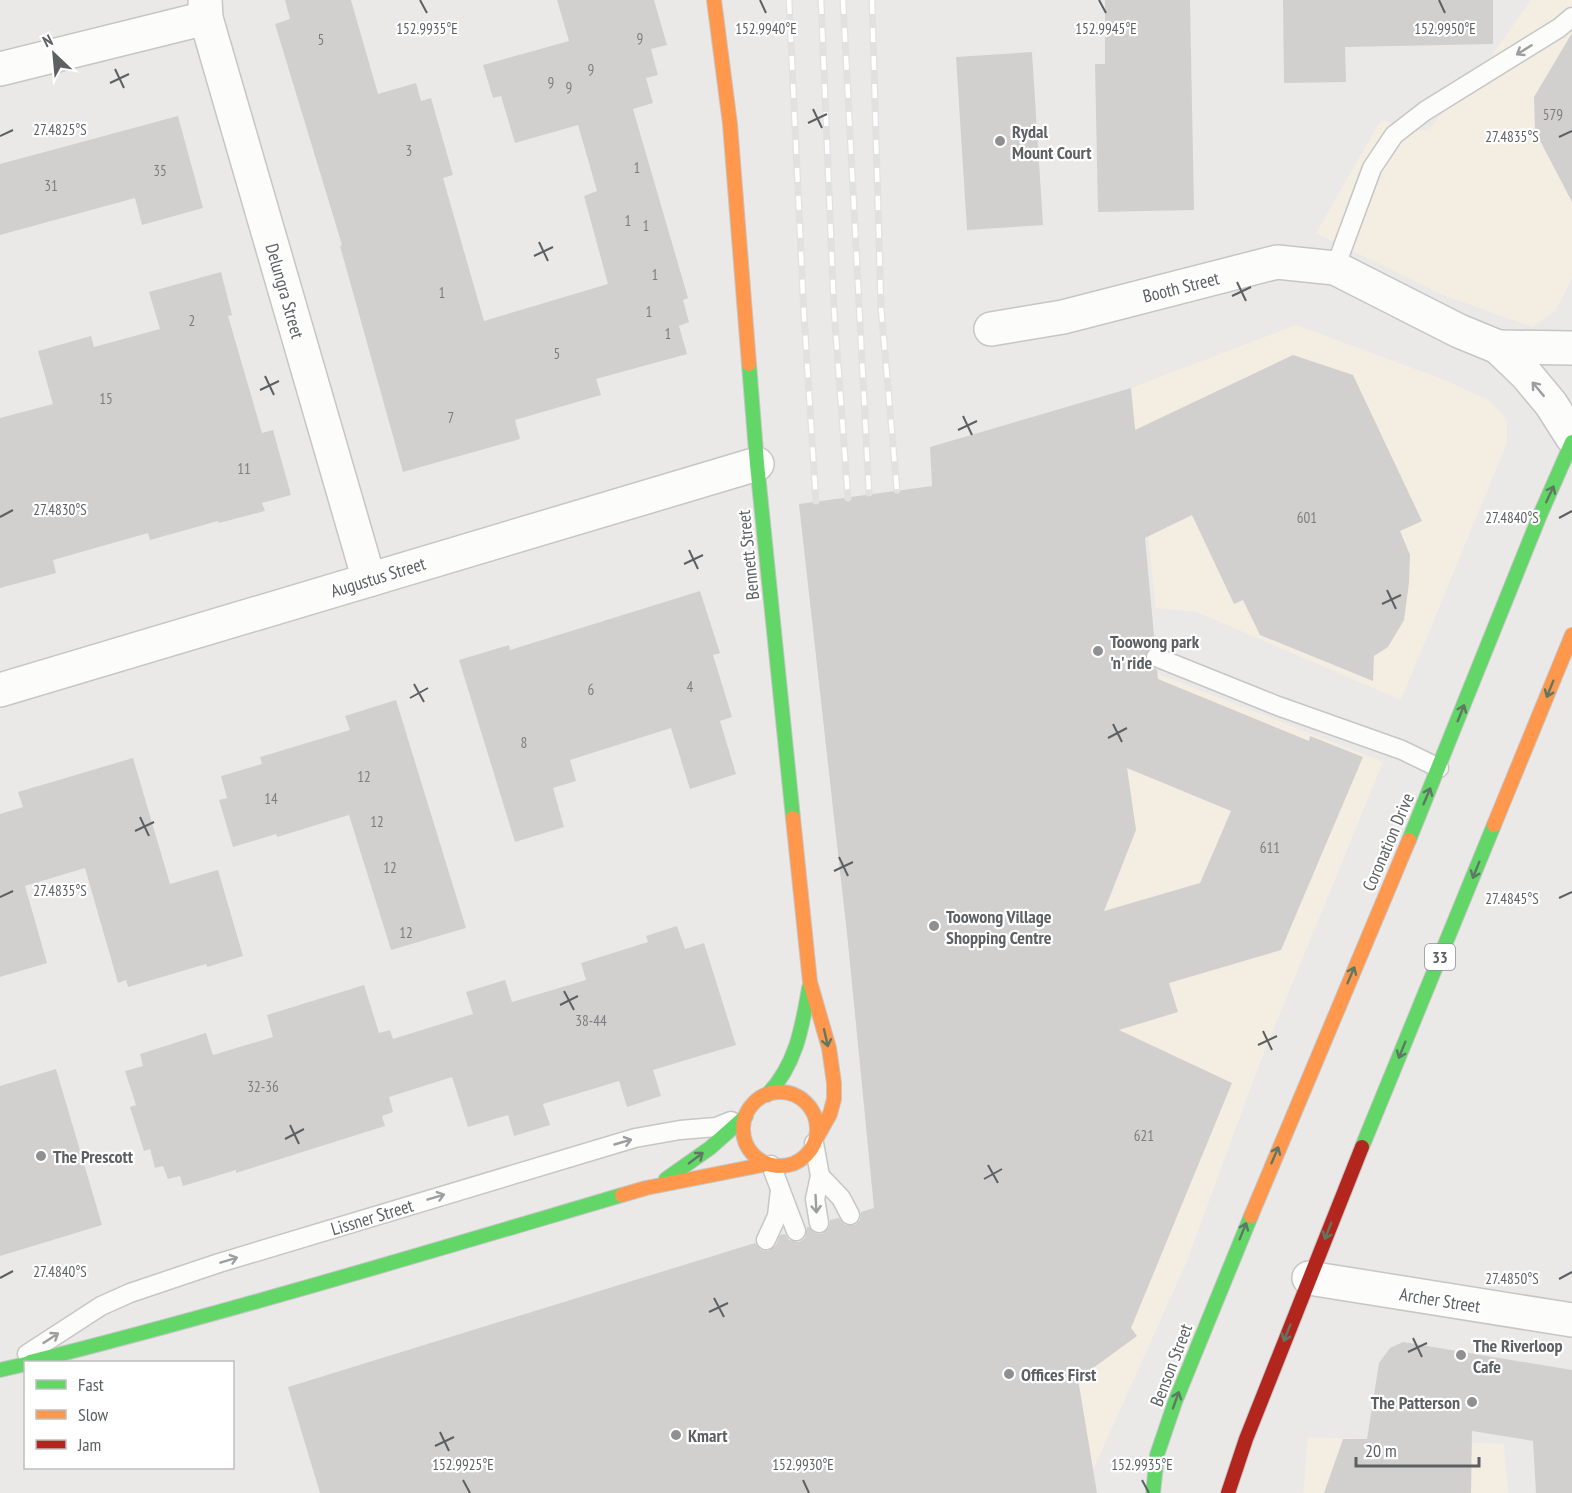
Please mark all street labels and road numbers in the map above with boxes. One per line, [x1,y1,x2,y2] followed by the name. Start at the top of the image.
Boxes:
[260,241,310,341] street label: Delungra Street
[1140,266,1222,308] street label: Booth Street
[732,509,764,601] street label: Bennett Street
[328,552,428,602] street label: Augustus Street
[1357,789,1419,895] street label: Coronation Drive
[1425,944,1455,970] road number: 33
[328,1194,416,1240] street label: Lissner Street
[1398,1282,1482,1318] street label: Archer Street
[1145,1320,1197,1410] street label: Benson Street

